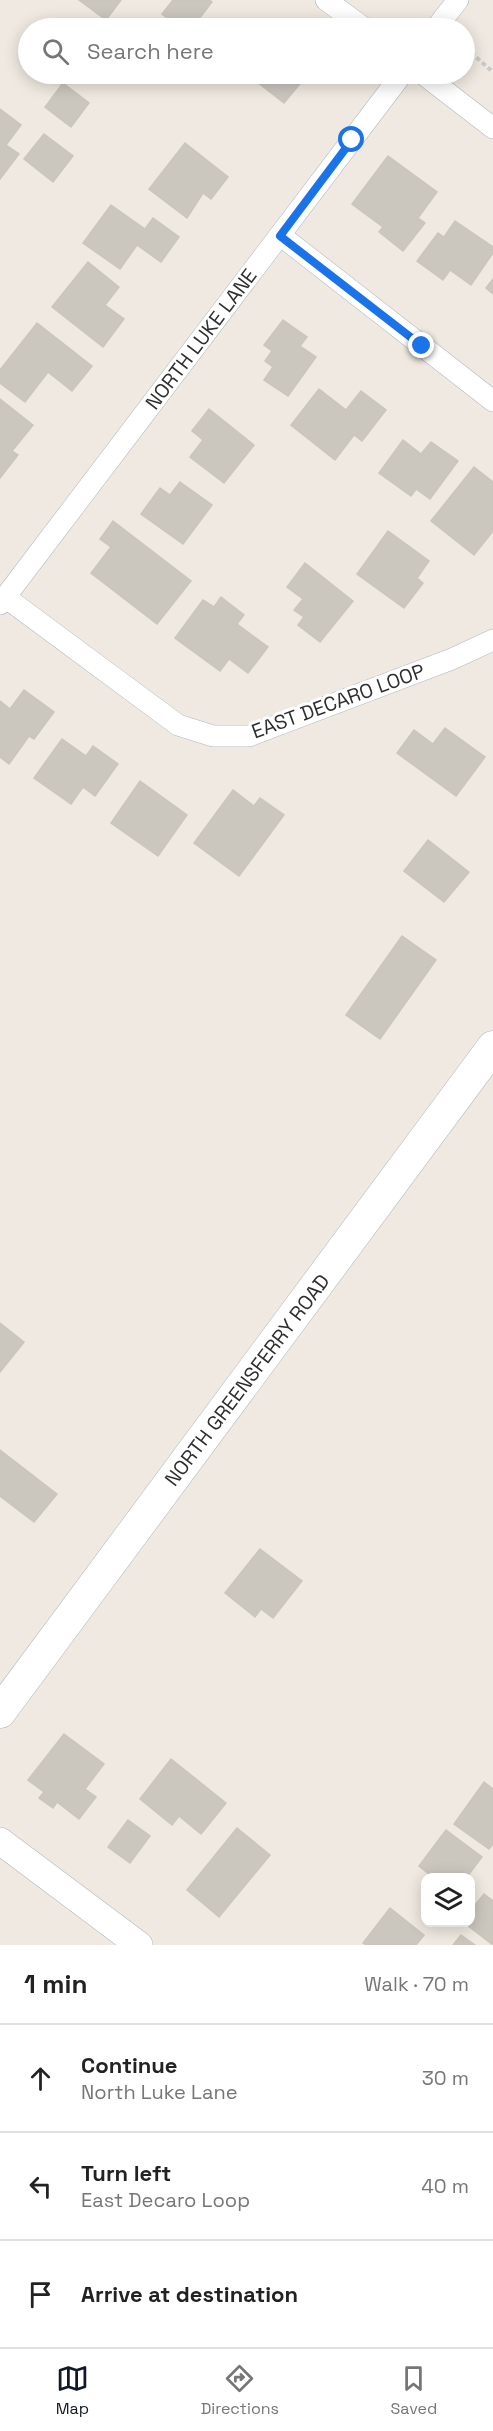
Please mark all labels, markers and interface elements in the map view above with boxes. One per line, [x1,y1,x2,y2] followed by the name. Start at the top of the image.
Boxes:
[18,18,475,84] search box
[39,35,72,68] icon: search
[87,37,214,65] text: Search here
[338,126,364,152] route start
[140,263,262,415] street label: NORTH LUKE LANE
[408,332,434,358] route end
[248,658,428,744] street label: EAST DECARO LOOP
[159,1269,335,1491] street label: NORTH GREENSFERRY ROAD
[421,1873,475,1927] map controls
[421,1873,475,1927] button: layers
[24,1967,88,2001] text: 1 min
[364,1971,469,1997] text: Walk · 70 m
[81,2051,177,2079] text: Continue
[24,2062,57,2095] icon: ahead
[422,2065,469,2091] text: 30 m
[81,2079,238,2105] text: North Luke Lane
[81,2159,171,2187] text: Turn left
[24,2170,57,2203] icon: left
[421,2173,469,2199] text: 40 m
[81,2187,250,2213] text: East Decaro Loop
[24,2278,57,2311] icon: arrive
[81,2280,298,2308] text: Arrive at destination
[56,2362,89,2419] tab: Map
[201,2362,279,2419] tab: Directions
[391,2362,437,2419] tab: Saved

